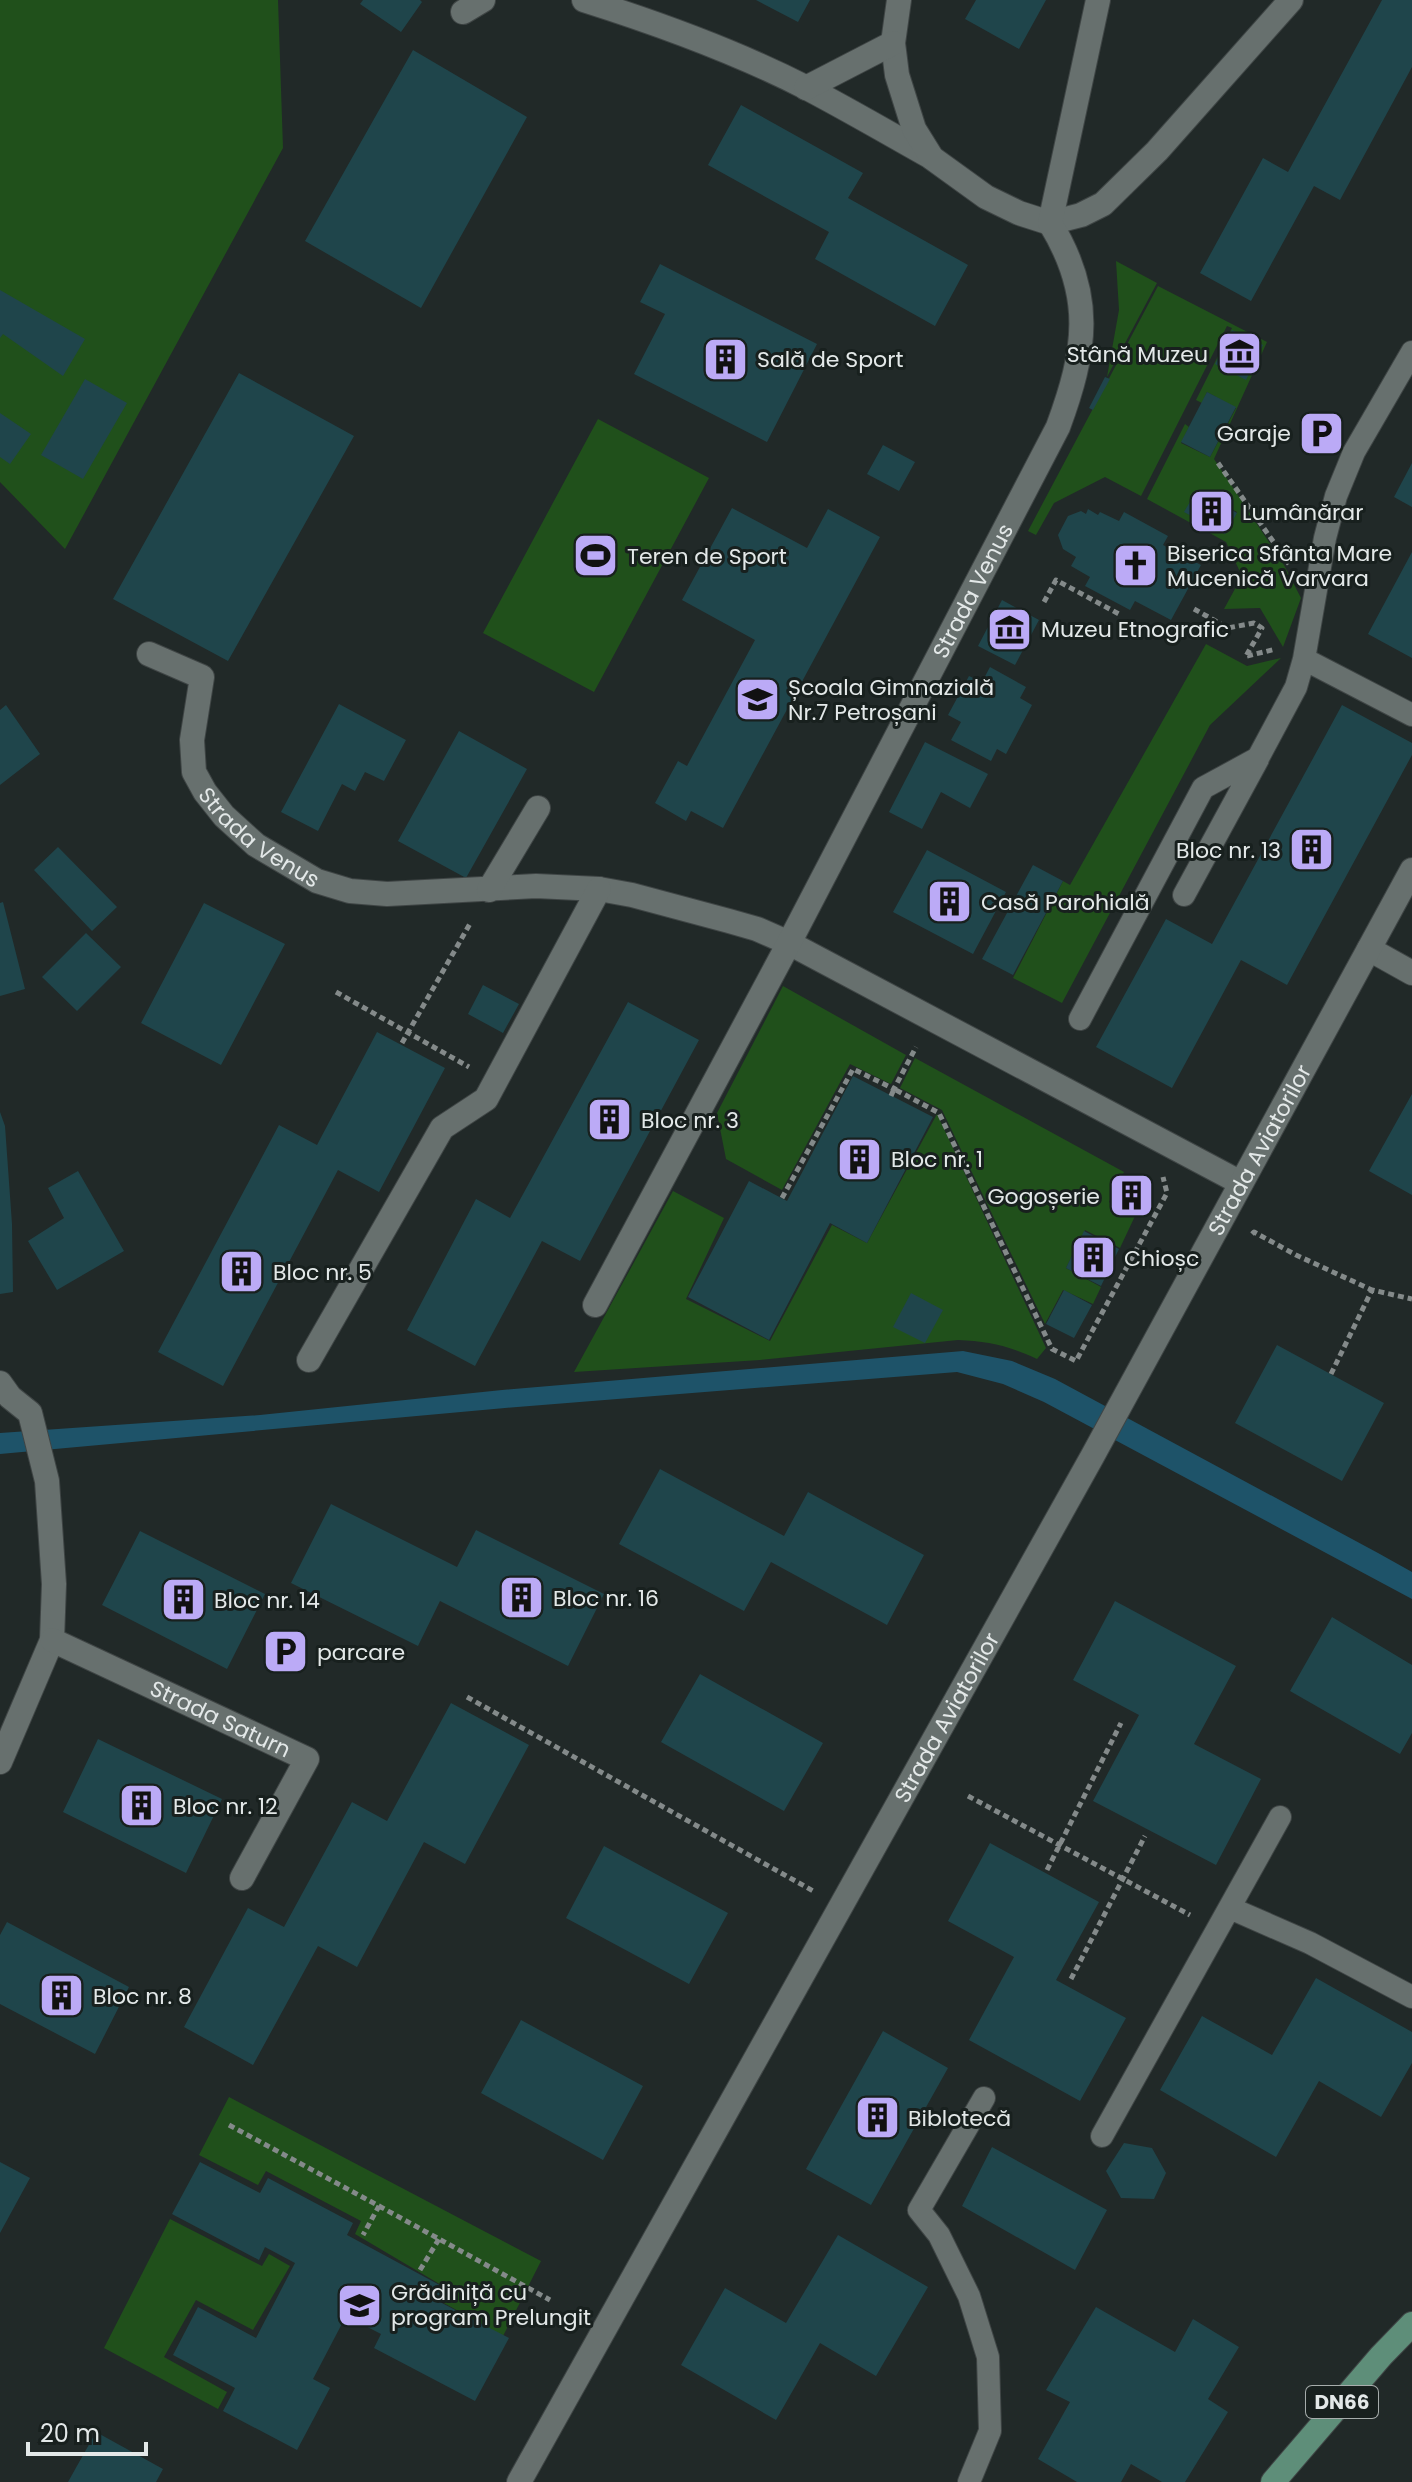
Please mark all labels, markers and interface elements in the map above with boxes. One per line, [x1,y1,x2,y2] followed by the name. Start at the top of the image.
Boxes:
[1215,330,1263,378] museum icon: Stână Muzeu
[702,335,750,383] building icon: Sală de Sport
[1067,339,1208,370] place label: Stână Muzeu
[757,344,903,375] place label: Sală de Sport
[1298,409,1346,457] parking icon: Garaje
[1217,418,1291,449] place label: Garaje
[1187,488,1235,536] building icon: Lumânărar
[1242,497,1363,528] place label: Lumânărar
[925,518,1021,664] street label: Strada Venus
[572,532,620,580] sports icon: Teren de Sport
[1167,538,1392,594] place label: Biserica Sfânta Mare Mucenică Varvara
[627,541,787,572] place label: Teren de Sport
[1112,542,1160,590] church icon: Biserica Sfânta Mare Mucenică Varvara
[986,605,1034,653] museum icon: Muzeu Etnografic
[1041,614,1229,645] place label: Muzeu Etnografic
[788,672,994,728] place label: Școala Gimnazială Nr.7 Petroșani
[733,676,781,724] school or university icon: Școala Gimnazială Nr.7 Petroșani
[191,781,325,895] street label: Strada Venus
[1288,826,1336,874] building icon: Bloc nr. 13
[1176,835,1281,866] place label: Bloc nr. 13
[926,878,974,926] building icon: Casă Parohială
[981,887,1150,918] place label: Casă Parohială
[1201,1059,1319,1241] street label: Strada Aviatorilor
[586,1096,634,1144] building icon: Bloc nr. 3
[641,1105,739,1136] place label: Bloc nr. 3
[836,1135,884,1183] building icon: Bloc nr. 1
[891,1144,983,1175] place label: Bloc nr. 1
[1107,1172,1155,1220] building icon: Gogoșerie
[987,1181,1100,1212] place label: Gogoșerie
[1069,1234,1117,1282] building icon: Chioșc
[1124,1243,1199,1274] place label: Chioșc
[218,1248,266,1296] building icon: Bloc nr. 5
[273,1257,372,1288] place label: Bloc nr. 5
[498,1574,546,1622] building icon: Bloc nr. 16
[159,1576,207,1624] building icon: Bloc nr. 14
[553,1583,659,1614] place label: Bloc nr. 16
[214,1585,320,1616] place label: Bloc nr. 14
[887,1627,1007,1808] street label: Strada Aviatorilor
[262,1628,310,1676] parking icon: parcare
[317,1637,405,1668] place label: parcare
[145,1673,296,1765] street label: Strada Saturn
[118,1782,166,1830] building icon: Bloc nr. 12
[173,1791,278,1822] place label: Bloc nr. 12
[38,1972,86,2020] building icon: Bloc nr. 8
[93,1981,192,2012] place label: Bloc nr. 8
[853,2094,901,2142] building icon: Biblotecă
[908,2103,1011,2134] place label: Biblotecă
[391,2277,591,2333] place label: Grădiniță cu program Prelungit
[336,2281,384,2329] school or university icon: Grădiniță cu program Prelungit
[1306,2386,1378,2418] road number: DN66
[28,2406,146,2456] scale bar
[40,2417,100,2450] text: 20 m

